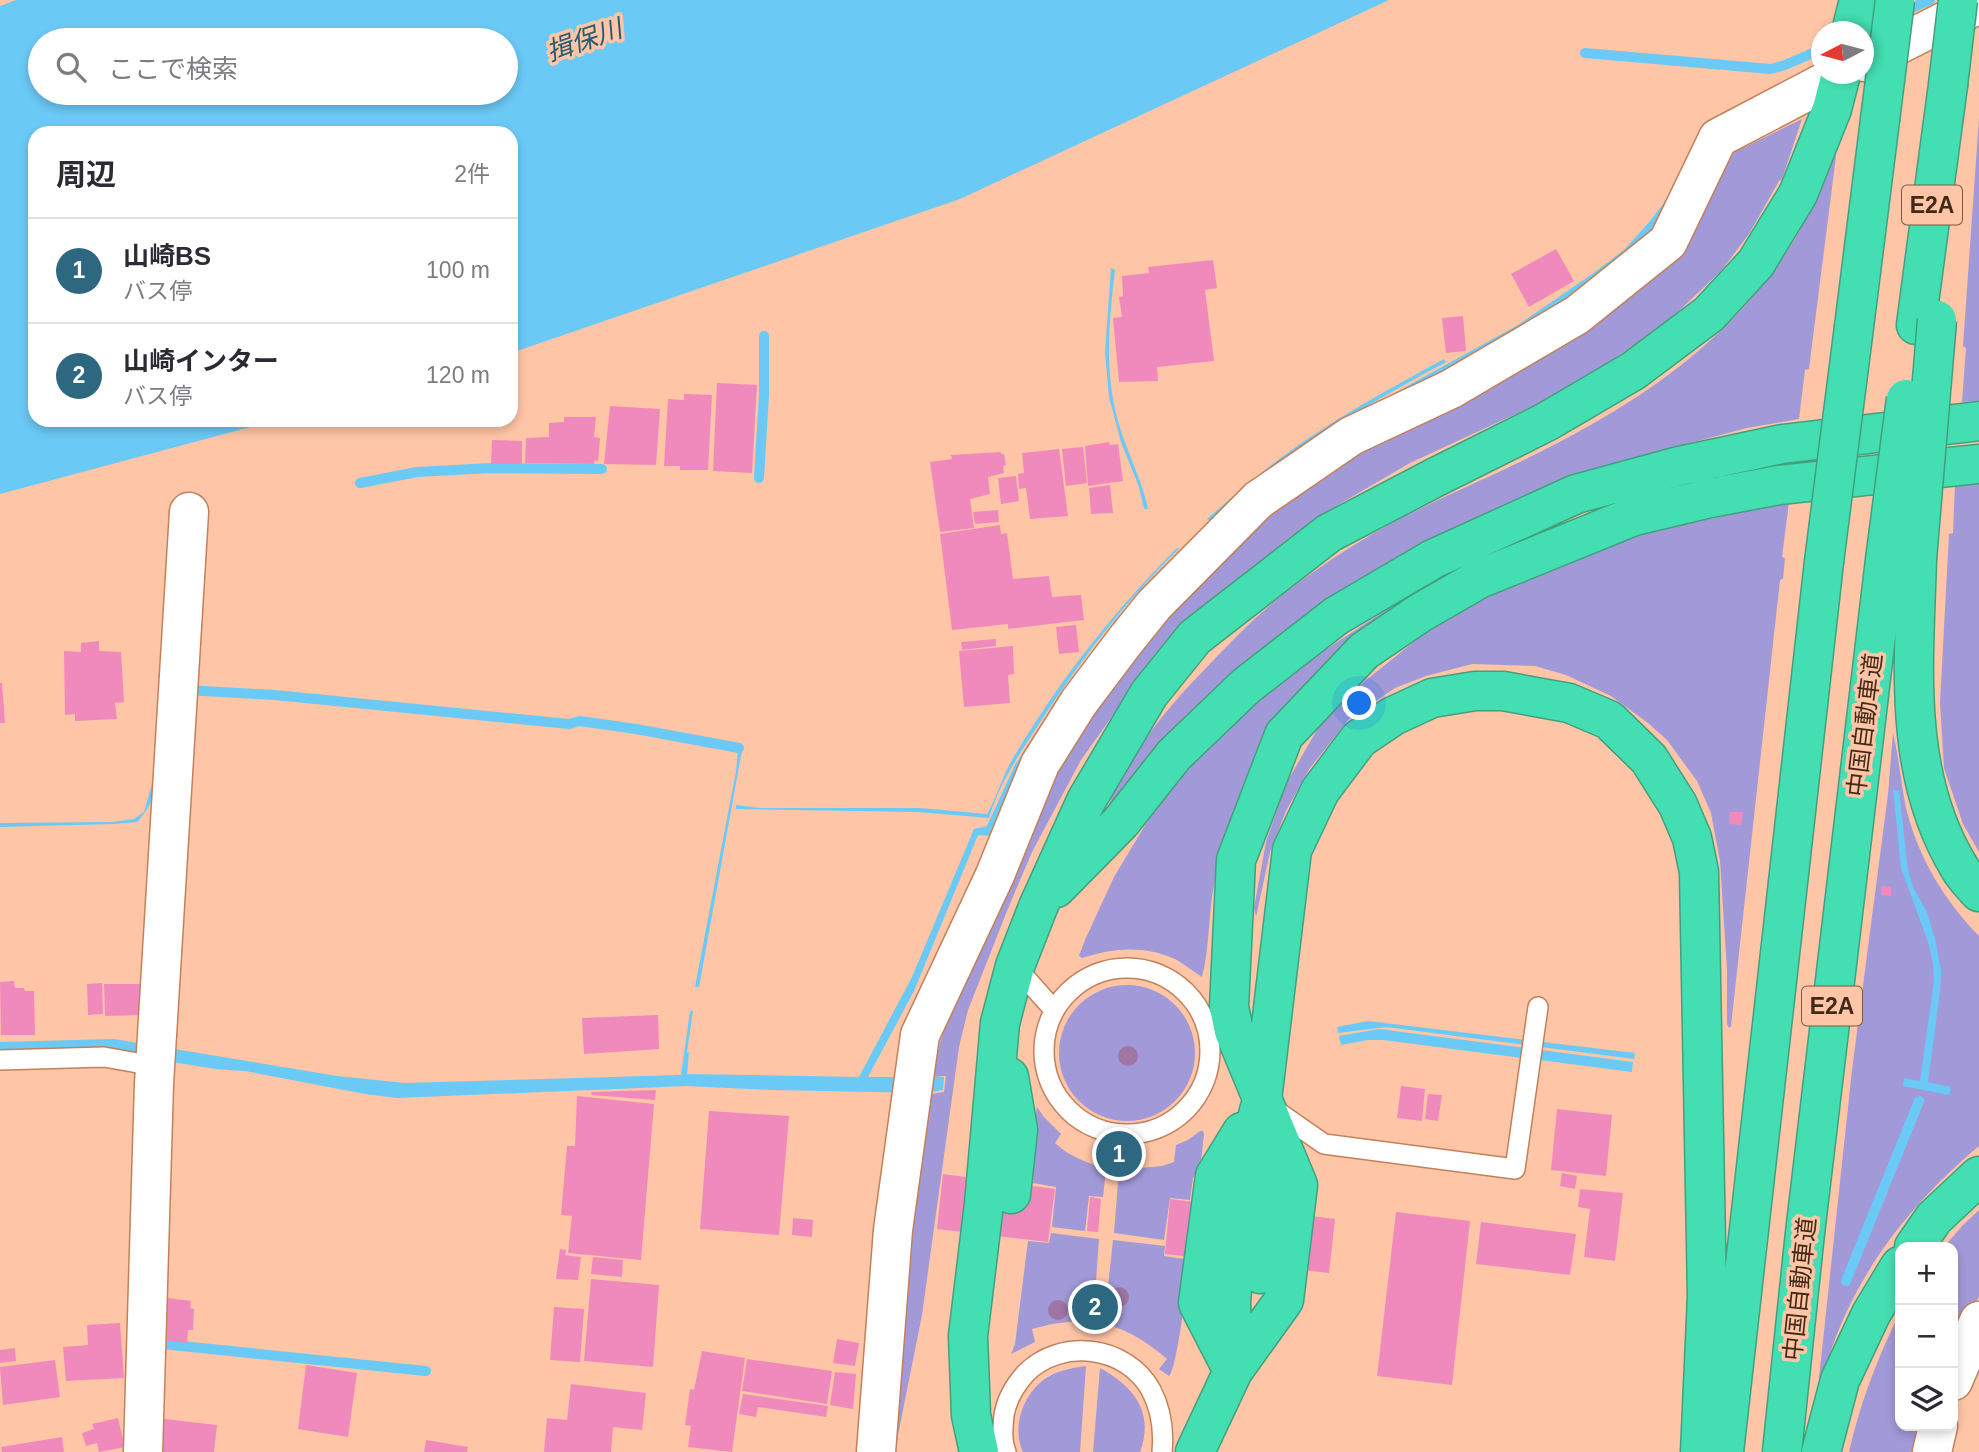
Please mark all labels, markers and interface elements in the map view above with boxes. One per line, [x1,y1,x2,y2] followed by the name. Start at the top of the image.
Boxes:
[542,12,629,67] water label: 揖保川
[1811,21,1874,84] north arrow
[28,28,518,105] search box
[52,48,90,86] icon: search
[108,54,238,84] text: ここで検索
[56,158,116,191] text: 周辺
[454,161,490,187] text: 2件
[1902,186,1962,224] road number: E2A
[123,241,211,271] text: 山崎BS
[73,257,85,283] text: 1
[426,257,490,283] text: 100 m
[123,278,192,304] text: バス停
[123,346,279,376] text: 山崎インター
[73,362,85,388] text: 2
[426,362,490,388] text: 120 m
[123,383,192,409] text: バス停
[1842,652,1887,798] street label: 中国自動車道
[1342,686,1376,720] your location
[1802,987,1862,1026] road number: E2A
[1096,1128,1142,1180] pin: 1
[1779,1216,1820,1362] street label: 中国自動車道
[1895,1242,1958,1431] map controls
[1895,1242,1958,1305] button: +
[1072,1281,1118,1333] pin: 2
[1895,1305,1958,1368] button: −
[1895,1368,1958,1431] button: layers

